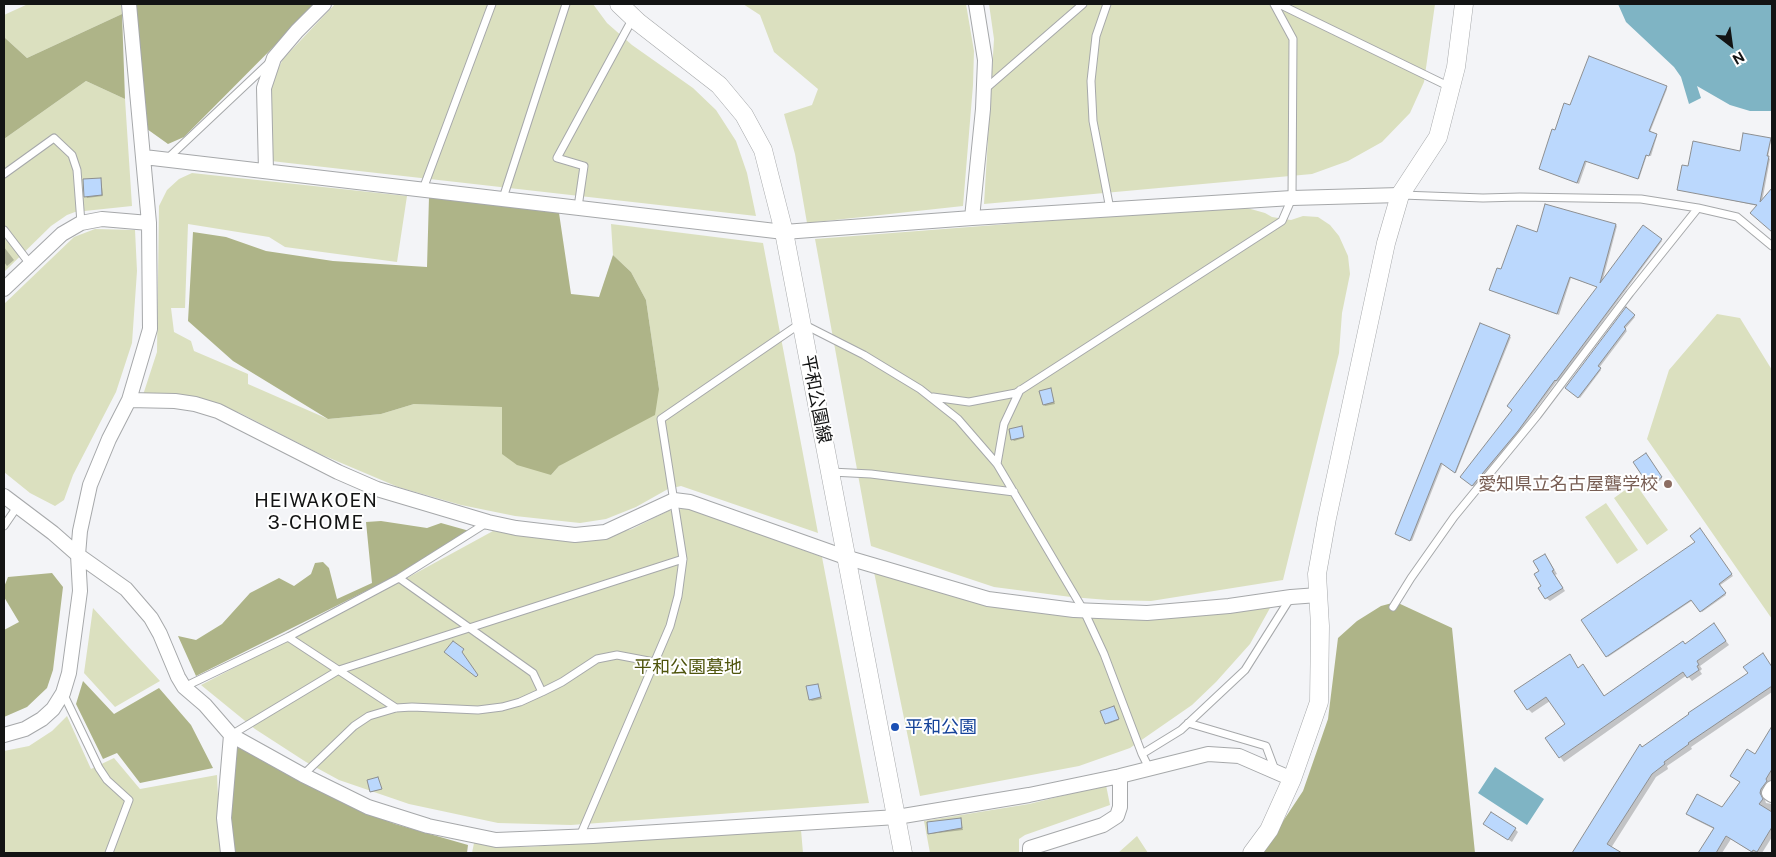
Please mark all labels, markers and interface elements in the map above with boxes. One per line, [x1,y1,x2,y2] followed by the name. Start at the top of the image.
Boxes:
[1706,20,1756,70] north arrow
[1730,48,1747,68] text: N
[797,353,835,445] street label: 平和公園線
[1478,473,1658,495] place label: 愛知県立名古屋聾学校
[1662,478,1674,490] marker: 愛知県立名古屋聾学校
[253,490,379,534] district label: HEIWAKOEN 3-CHOME
[634,656,742,678] park label: 平和公園墓地
[905,716,977,738] place label: 平和公園
[889,721,901,733] marker: 平和公園

